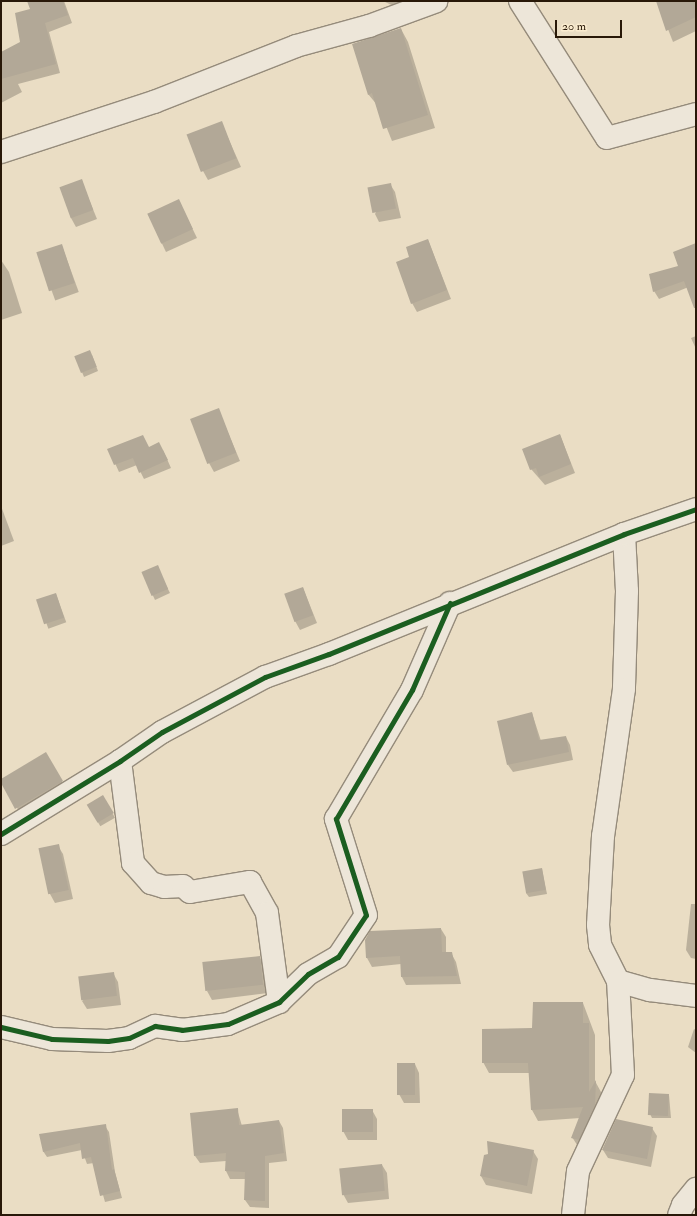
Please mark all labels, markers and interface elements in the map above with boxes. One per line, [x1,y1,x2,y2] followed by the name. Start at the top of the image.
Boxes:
[557,12,624,38] scale bar
[562,19,586,34] text: 20 m

